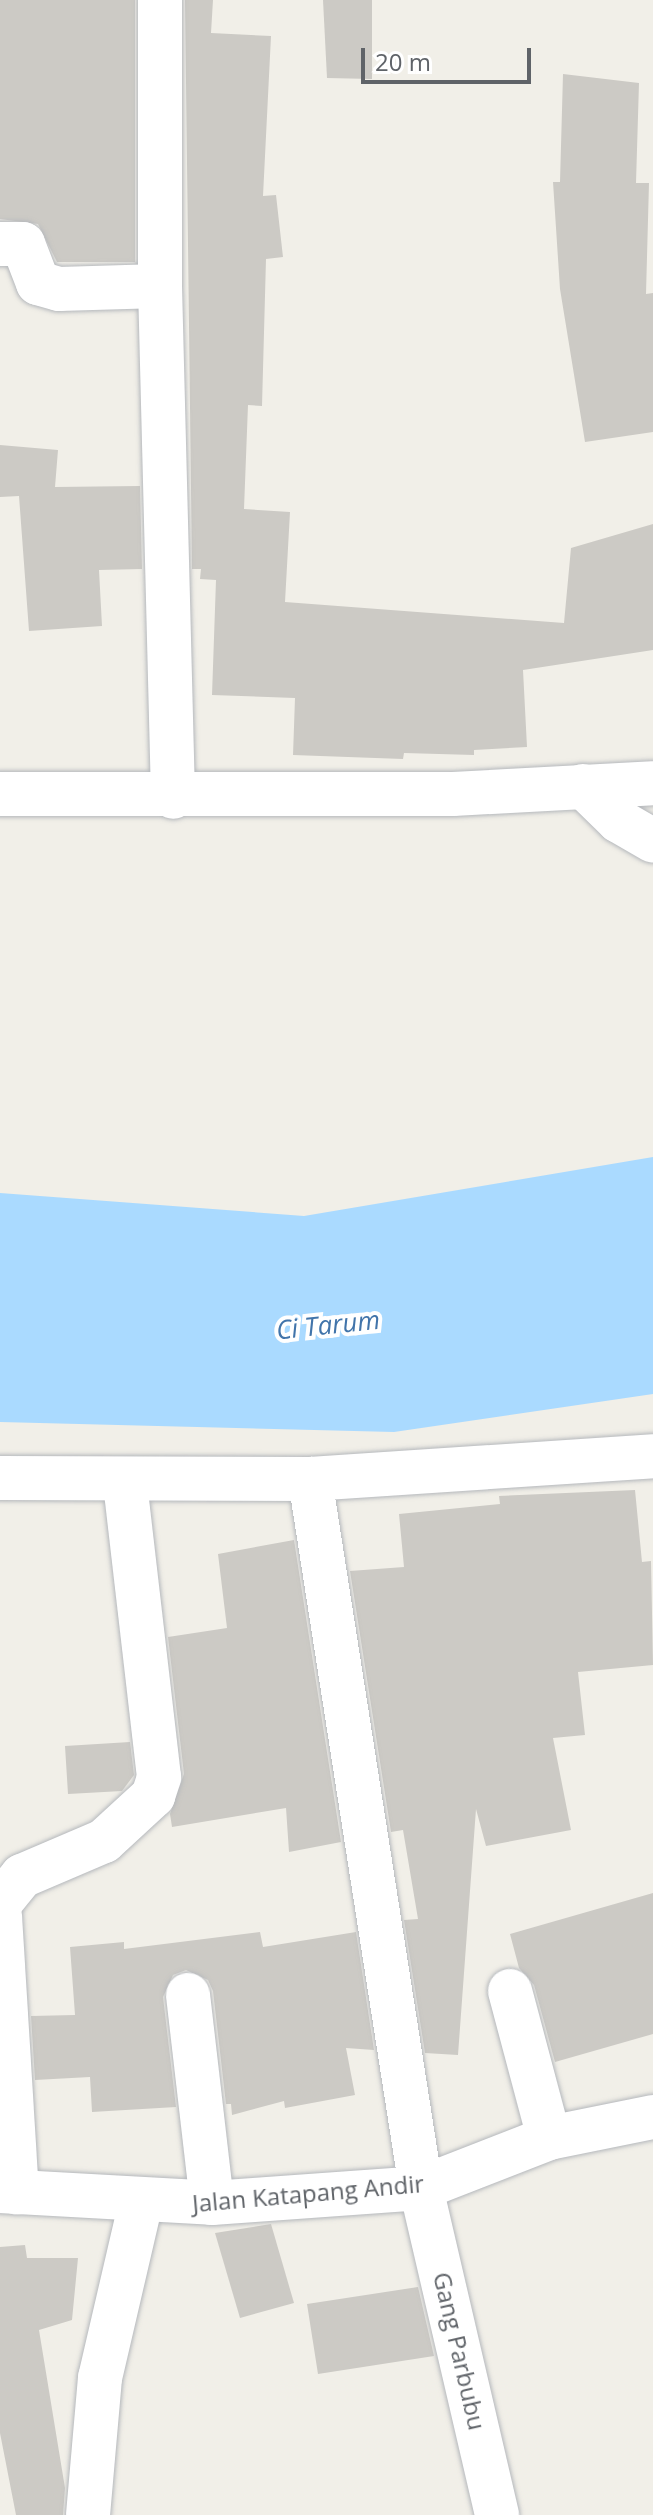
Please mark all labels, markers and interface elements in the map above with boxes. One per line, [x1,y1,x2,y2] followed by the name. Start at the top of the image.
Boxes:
[365,32,535,82] scale bar
[375,45,431,78] text: 20 m
[275,1304,381,1346] water label: Ci Tarum
[191,2169,425,2217] street label: Jalan Katapang Andir
[428,2269,492,2433] street label: Gang Parbubu

